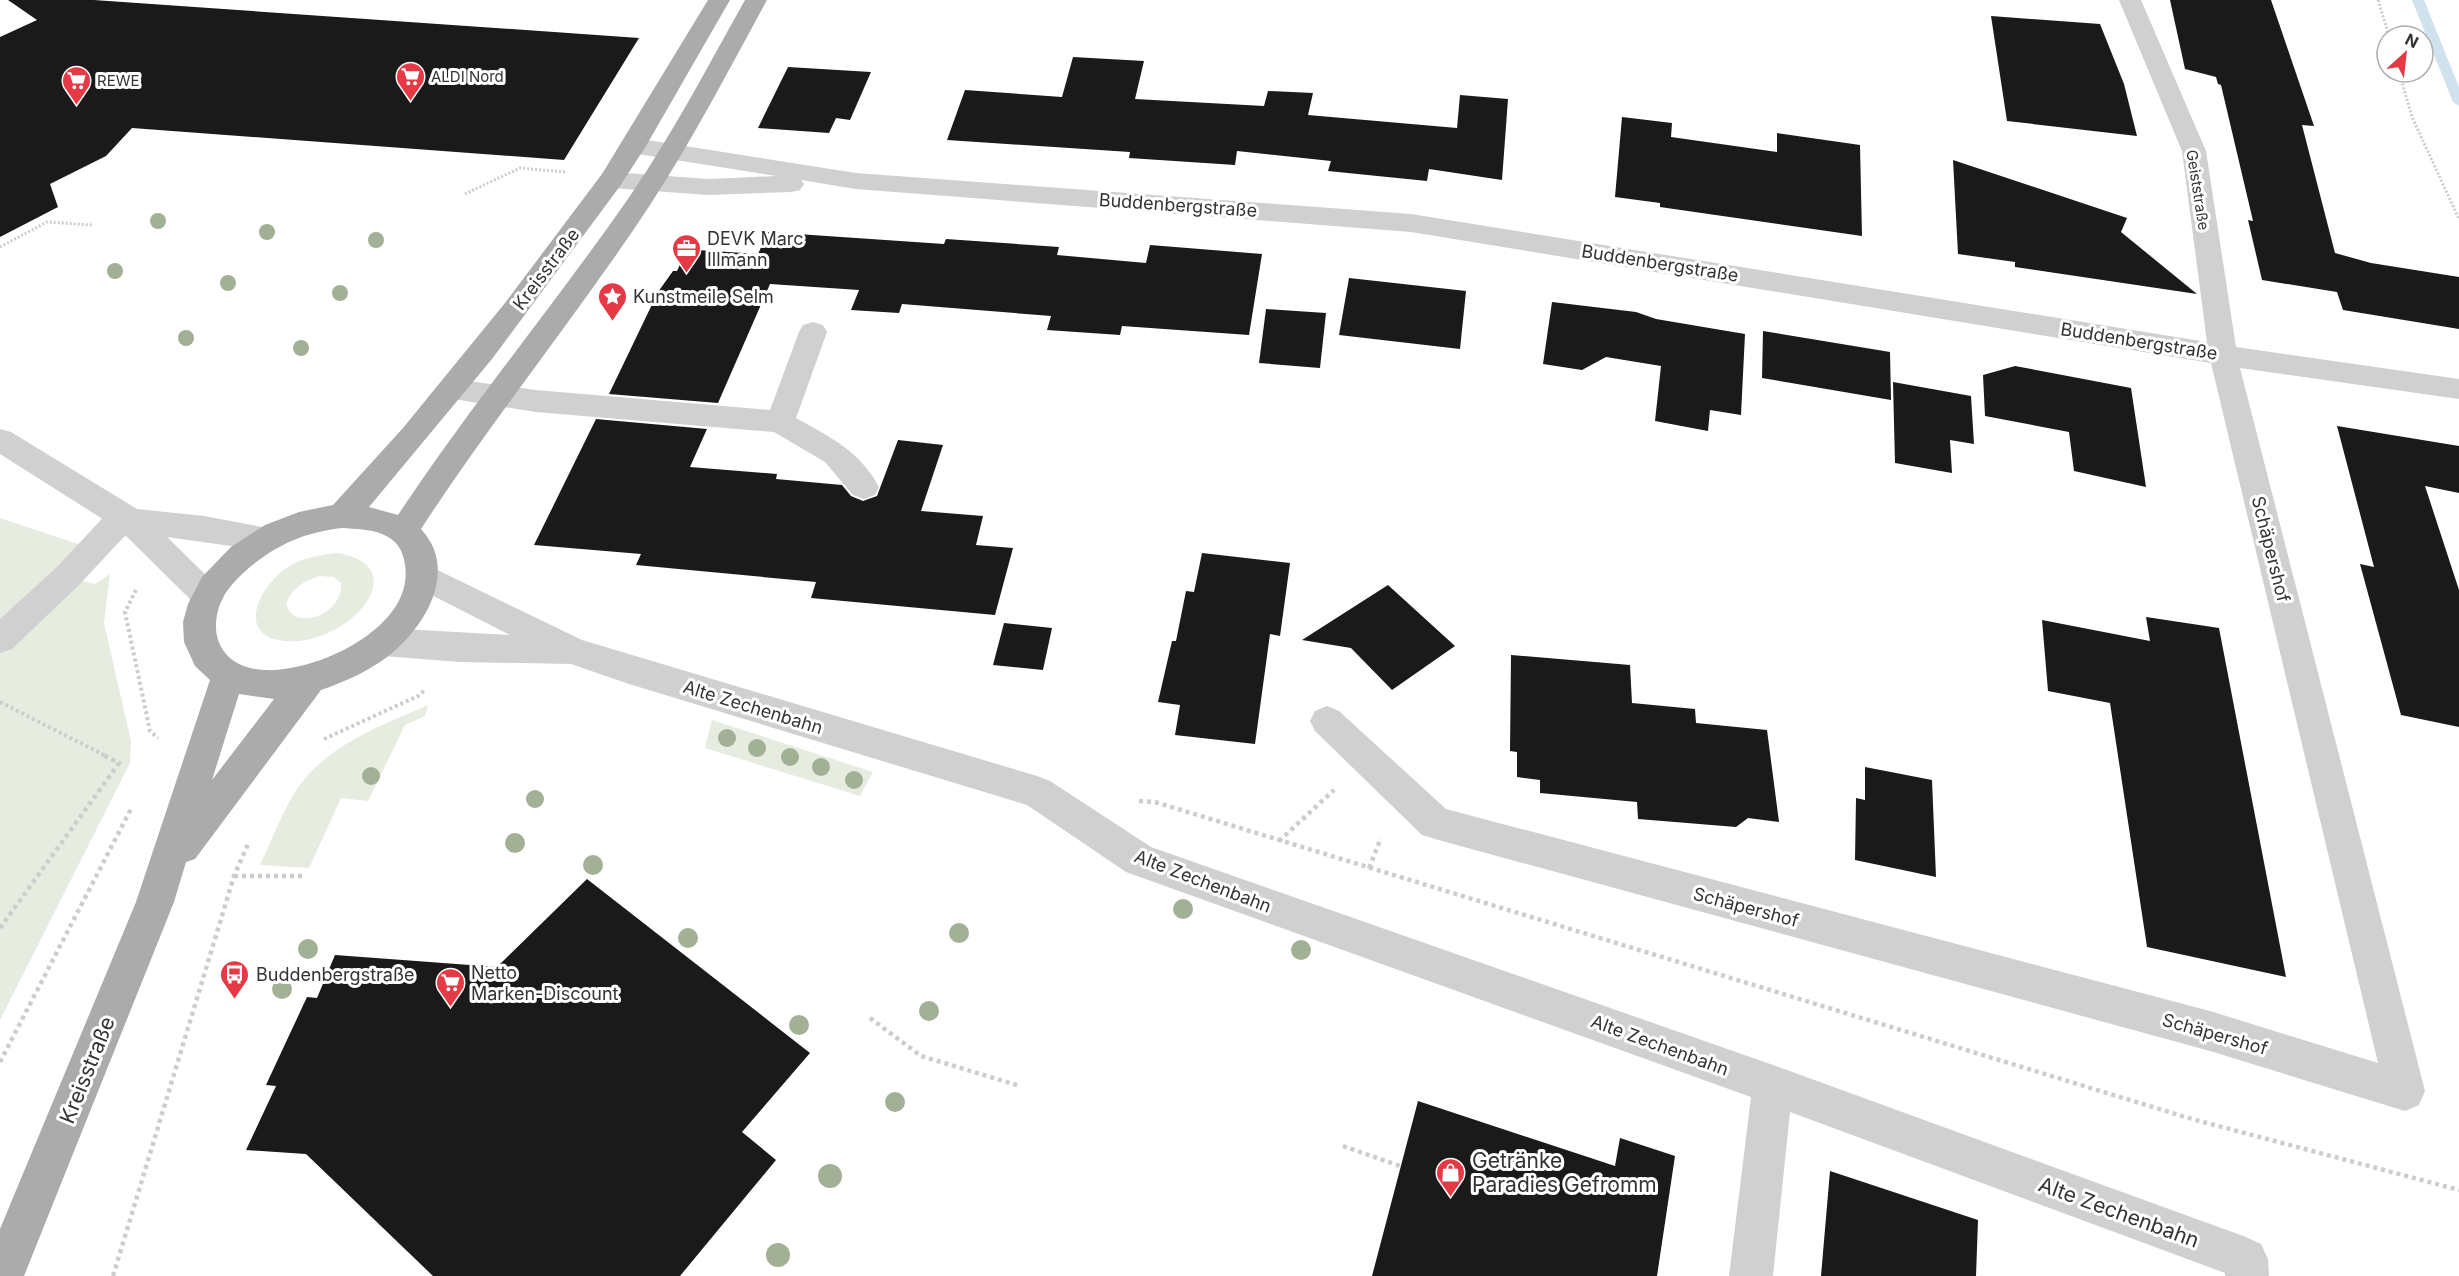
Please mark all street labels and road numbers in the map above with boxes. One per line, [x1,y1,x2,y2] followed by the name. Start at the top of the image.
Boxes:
[2182,148,2214,232] street label: Geiststraße
[1098,189,1258,221] street label: Buddenbergstraße
[508,224,584,314] street label: Kreisstraße
[1580,240,1740,286] street label: Buddenbergstraße
[2059,318,2219,364] street label: Buddenbergstraße
[2248,494,2294,604] street label: Schäpershof
[681,676,825,738] street label: Alte Zechenbahn
[1132,845,1274,917] street label: Alte Zechenbahn
[1691,883,1801,931] street label: Schäpershof
[2160,1009,2270,1059] street label: Schäpershof
[1588,1010,1732,1080] street label: Alte Zechenbahn
[54,1013,120,1127] street label: Kreisstraße
[2035,1171,2203,1253] street label: Alte Zechenbahn

